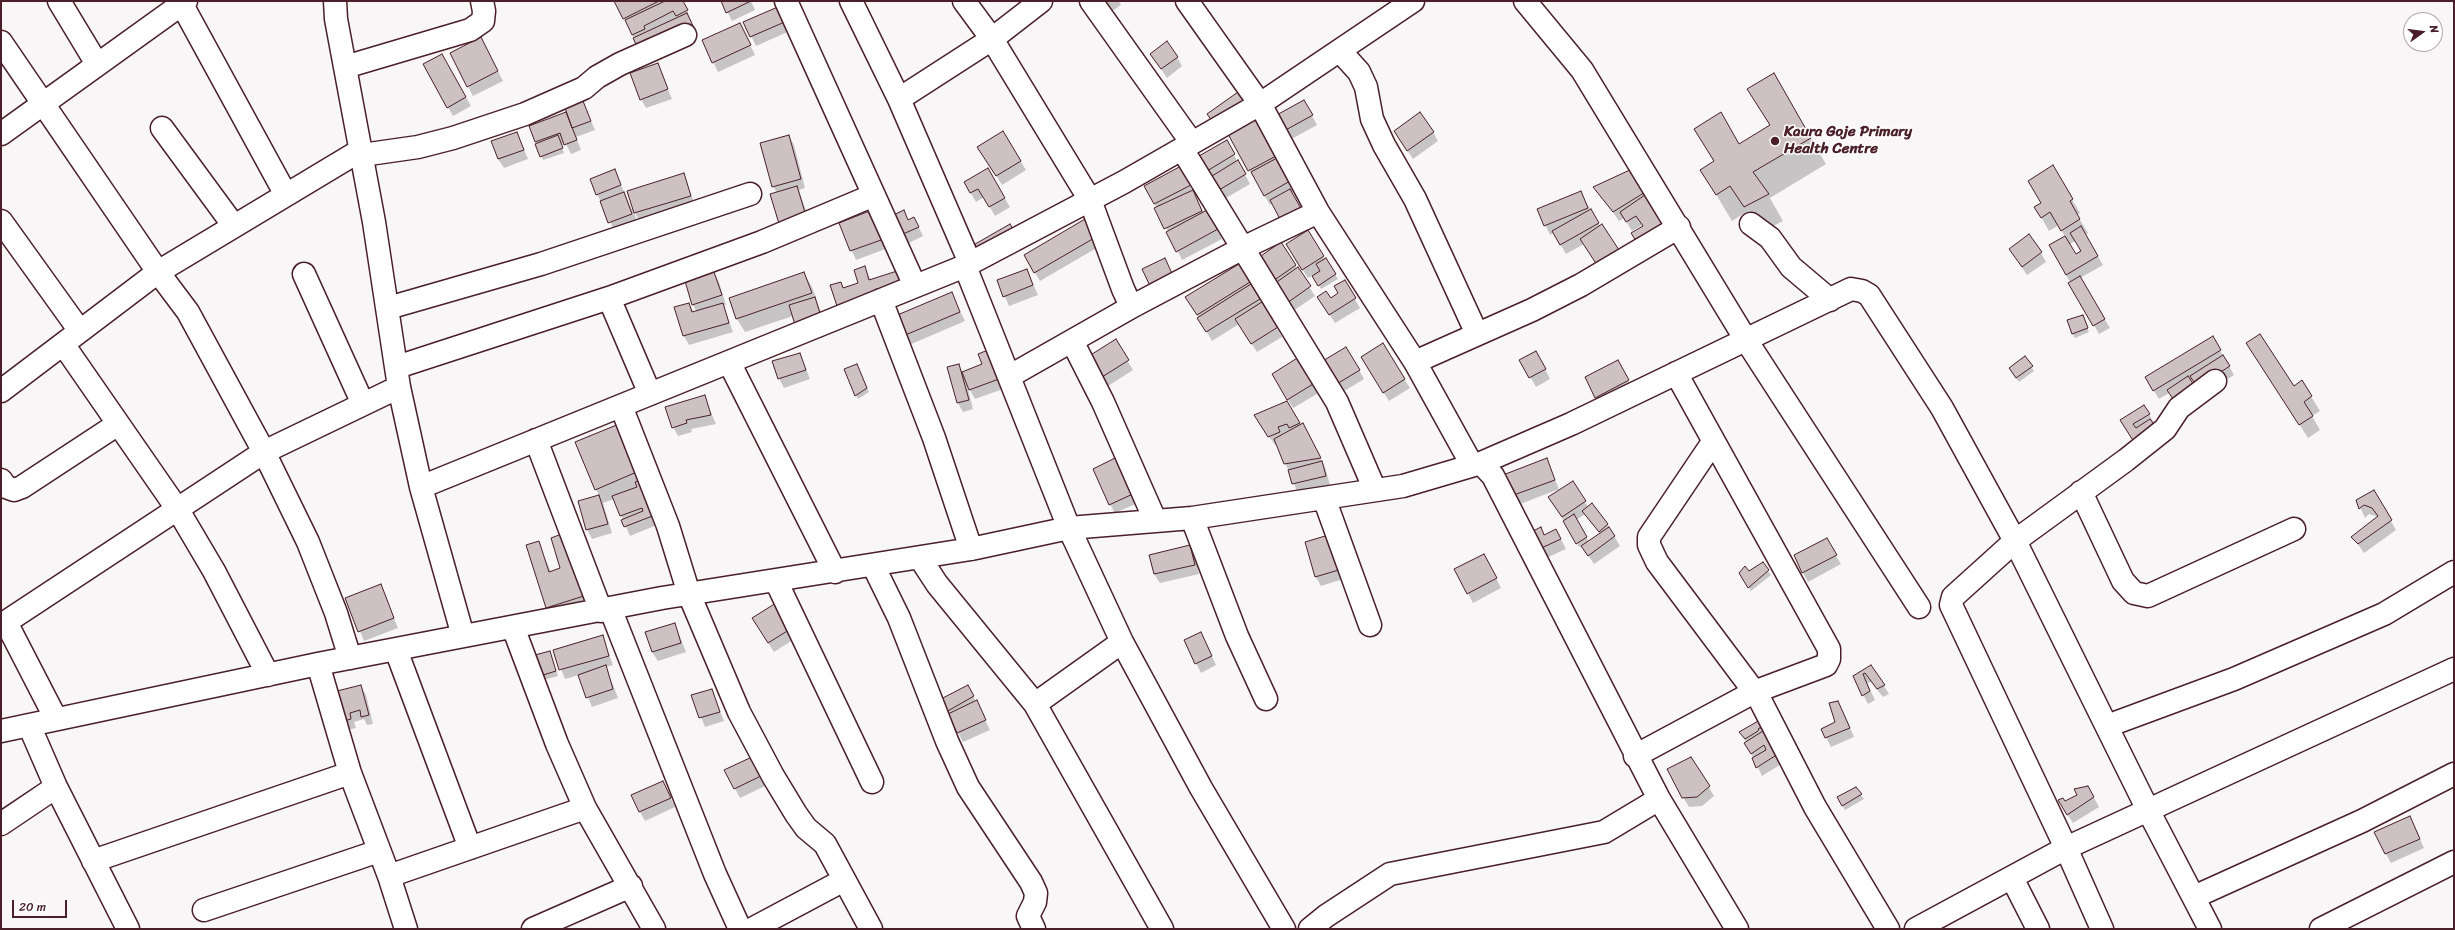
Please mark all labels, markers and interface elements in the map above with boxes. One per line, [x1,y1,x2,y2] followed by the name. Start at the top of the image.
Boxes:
[2403,12,2443,52] north arrow
[2424,23,2444,35] text: N
[1784,123,1912,158] place label: Kaura Goje Primary Health Centre
[1769,135,1781,147] marker: Kaura Goje Primary Health Centre
[14,892,69,918] scale bar
[19,896,46,918] text: 20 m

